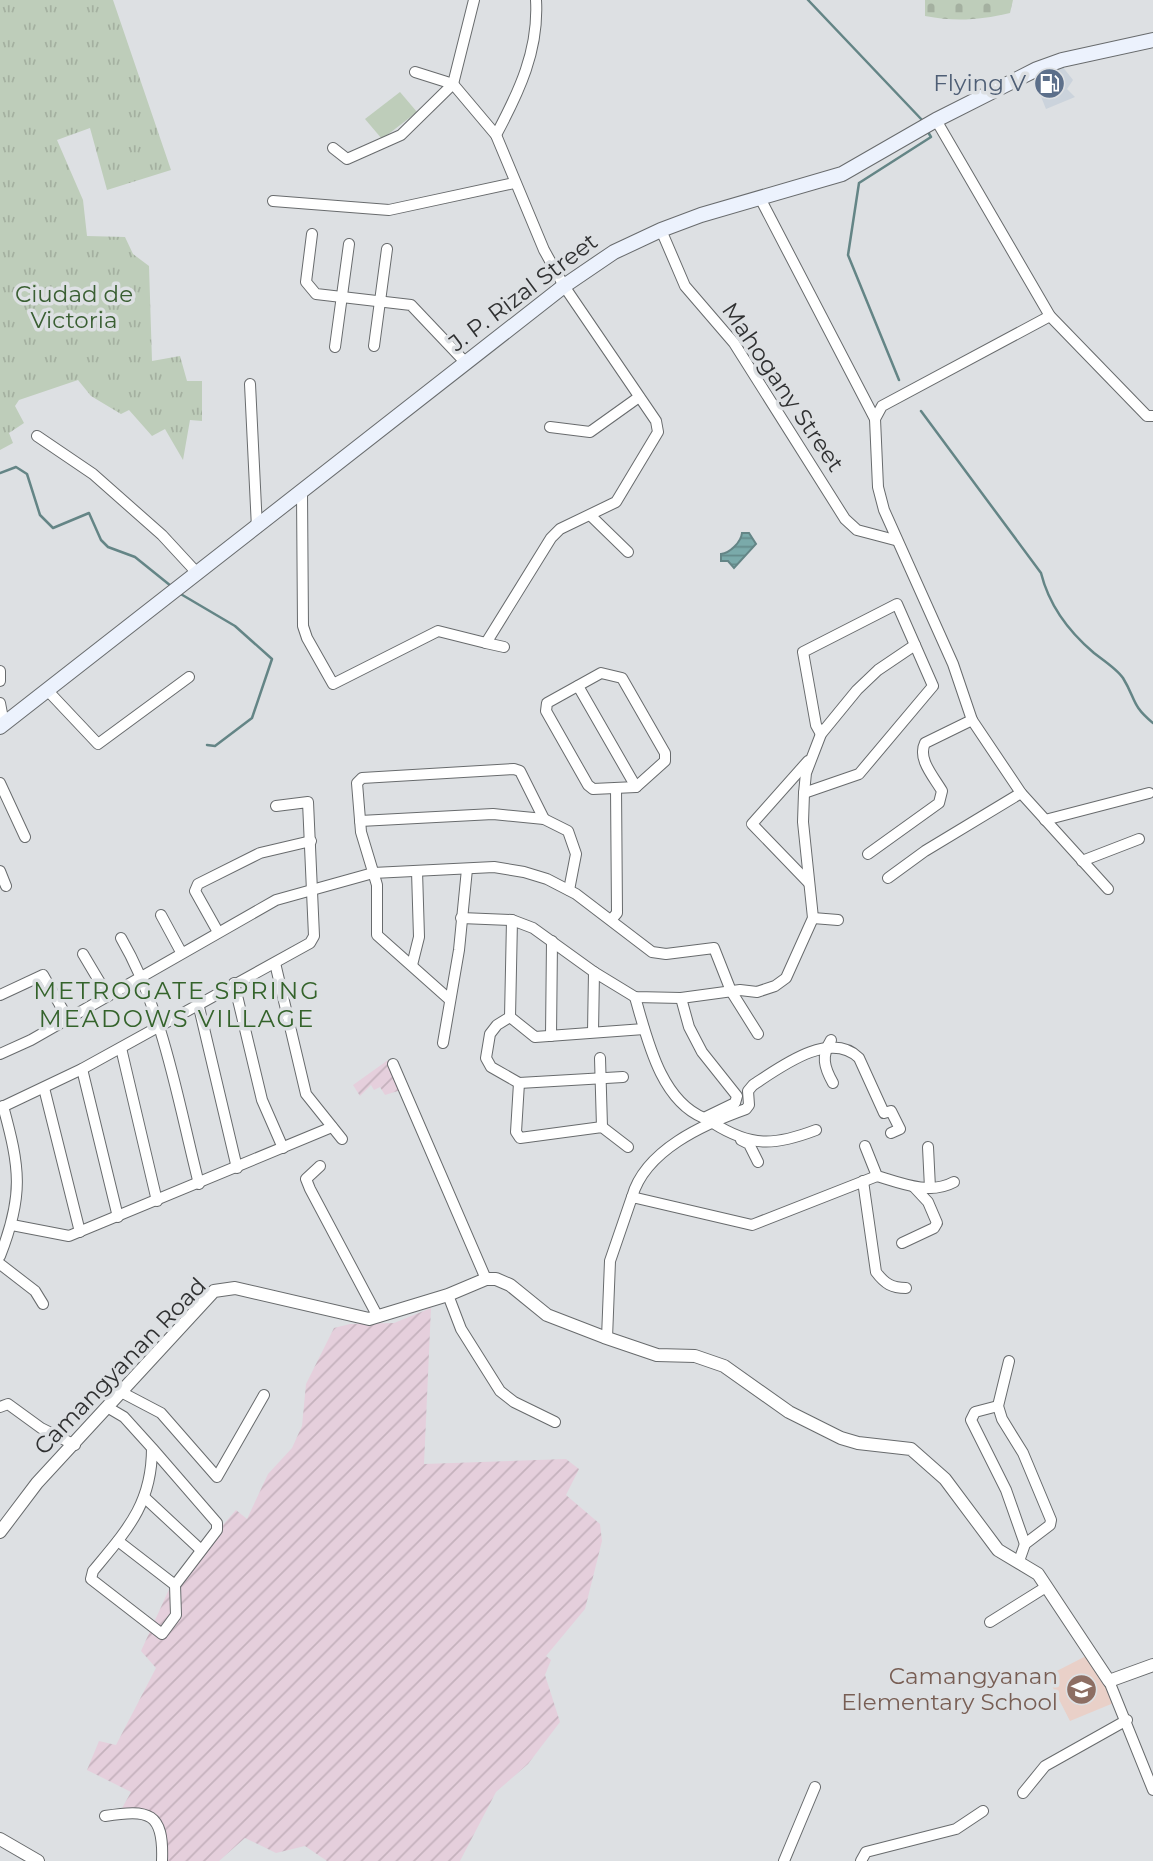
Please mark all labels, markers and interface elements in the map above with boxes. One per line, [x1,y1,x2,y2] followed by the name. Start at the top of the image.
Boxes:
[1032,66,1066,100] fuel station icon: Flying V
[933,69,1027,97] place label: Flying V
[442,227,603,358] street label: J. P. Rizal Street
[15,280,133,334] park label: Ciudad de Victoria
[716,297,850,477] street label: Mahogany Street
[33,976,321,1033] district label: METROGATE SPRING MEADOWS VILLAGE
[28,1272,212,1460] street label: Camangyanan Road
[841,1662,1058,1716] place label: Camangyanan Elementary School
[1064,1672,1098,1706] school or university icon: Camangyanan Elementary School

